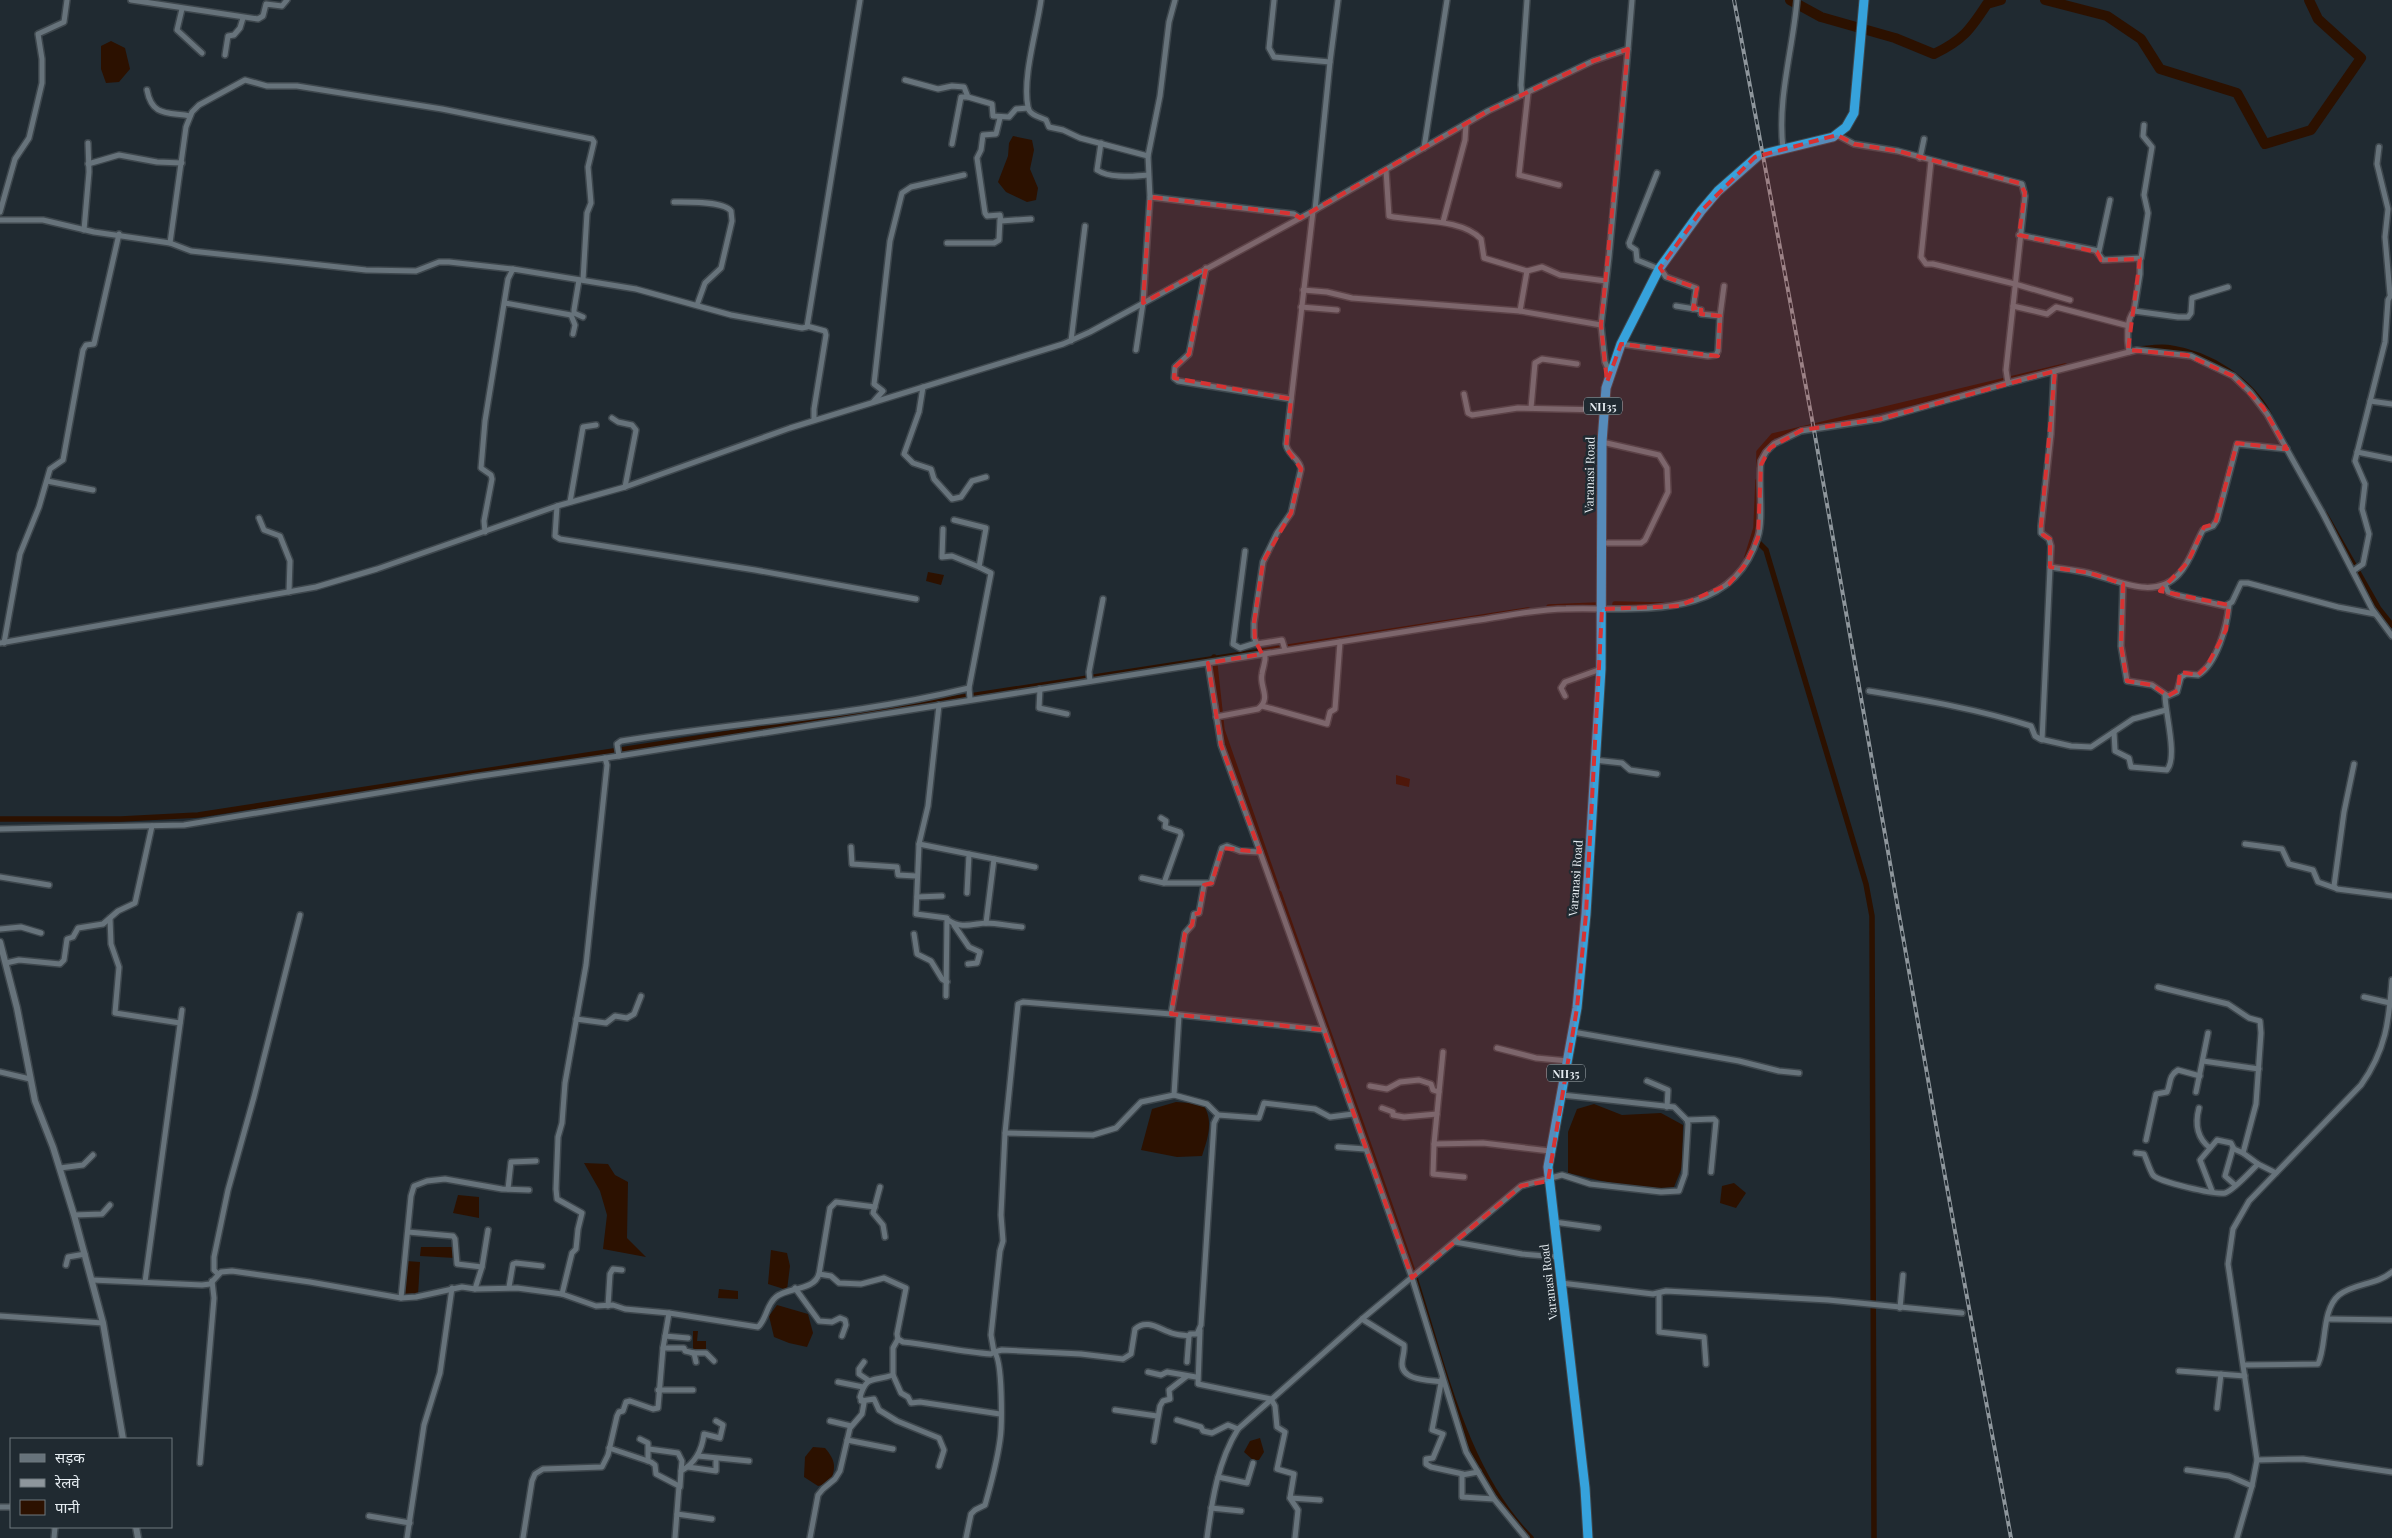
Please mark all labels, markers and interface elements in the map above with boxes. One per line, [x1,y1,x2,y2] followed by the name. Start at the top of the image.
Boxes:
[1584,398,1622,414] road number: NH35
[1580,437,1598,514] street label: Varanasi Road
[1564,839,1586,918] street label: Varanasi Road
[1547,1064,1585,1082] road number: NH35
[1535,1243,1561,1322] street label: Varanasi Road
[10,1438,172,1528] legend
[55,1447,85,1467] text: सड़क
[54,1472,80,1492] text: रेलवे
[55,1497,81,1517] text: पानी

